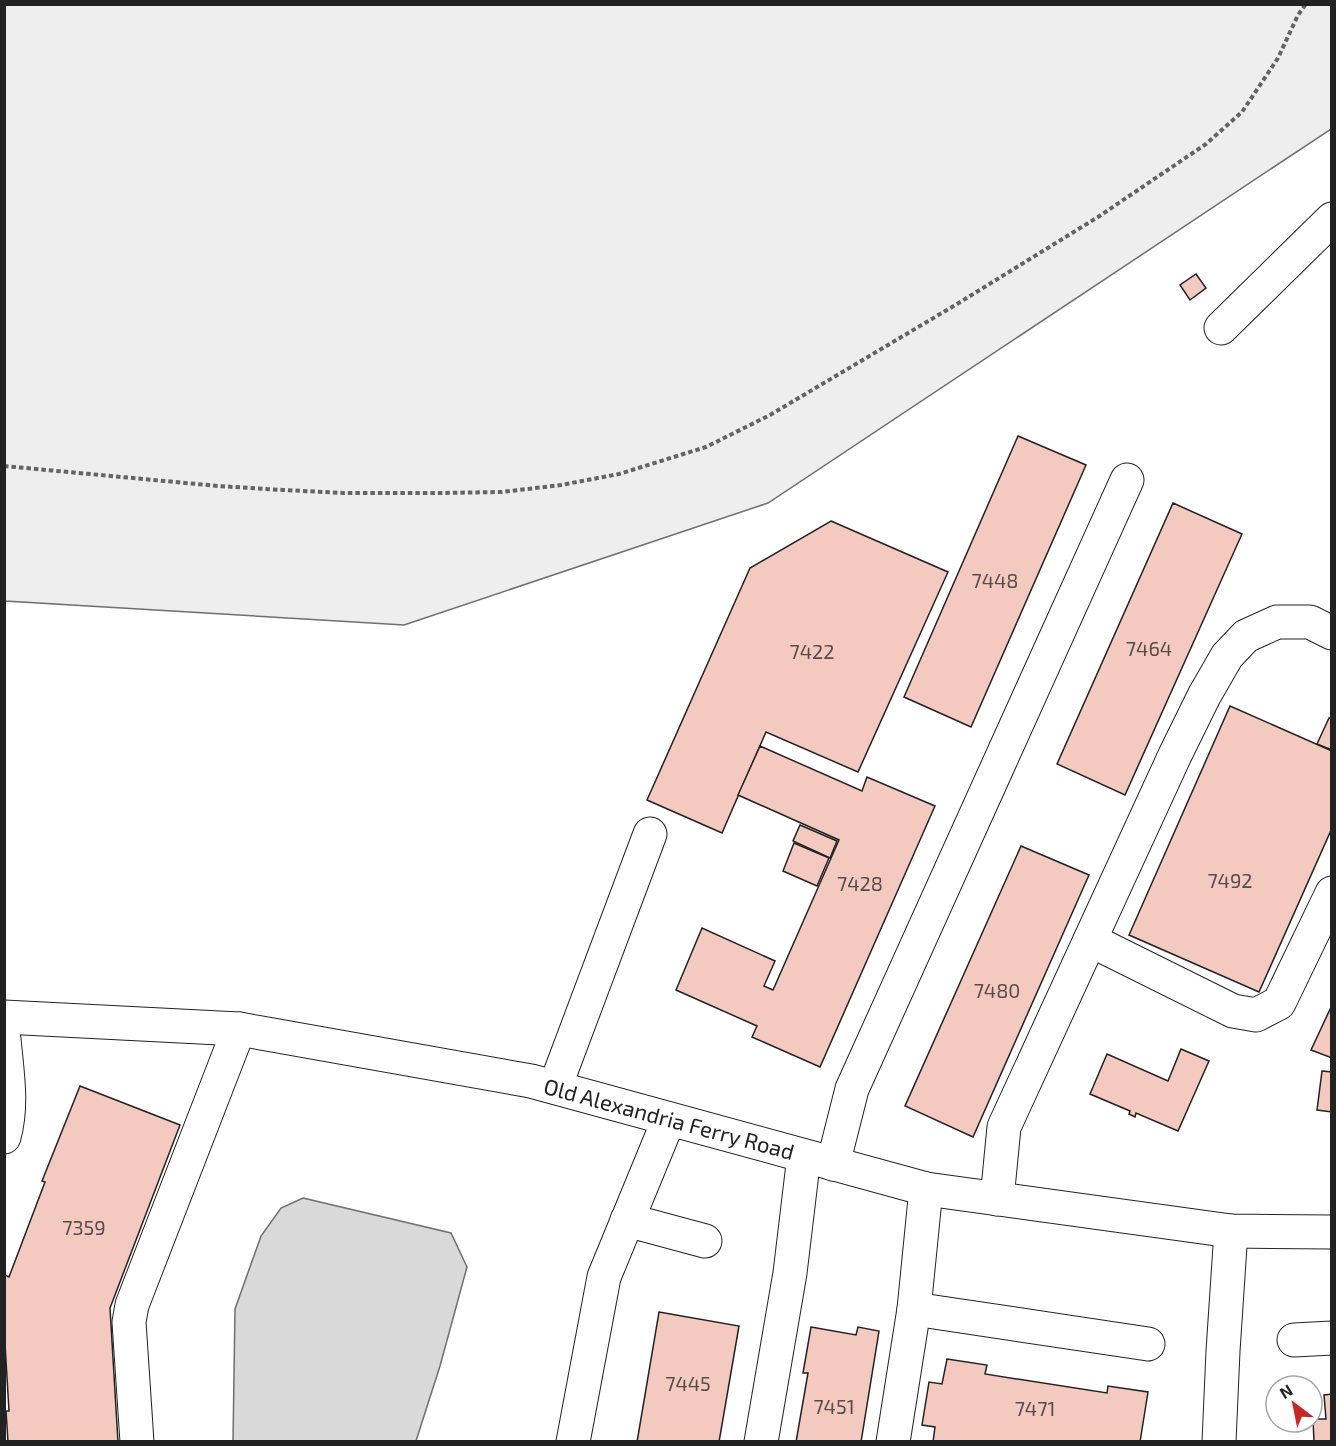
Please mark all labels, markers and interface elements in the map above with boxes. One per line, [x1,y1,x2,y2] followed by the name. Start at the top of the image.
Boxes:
[972,568,1018,592] house number: 7448
[1126,636,1172,660] house number: 7464
[789,639,835,663] house number: 7422
[1207,868,1253,892] house number: 7492
[837,871,883,895] house number: 7428
[974,978,1020,1002] house number: 7480
[541,1072,797,1164] street label: Old Alexandria Ferry Road
[62,1215,106,1239] house number: 7359
[665,1371,711,1395] house number: 7445
[1264,1374,1324,1434] north arrow
[1276,1380,1296,1402] text: N
[813,1394,855,1418] house number: 7451
[1015,1396,1055,1420] house number: 7471

